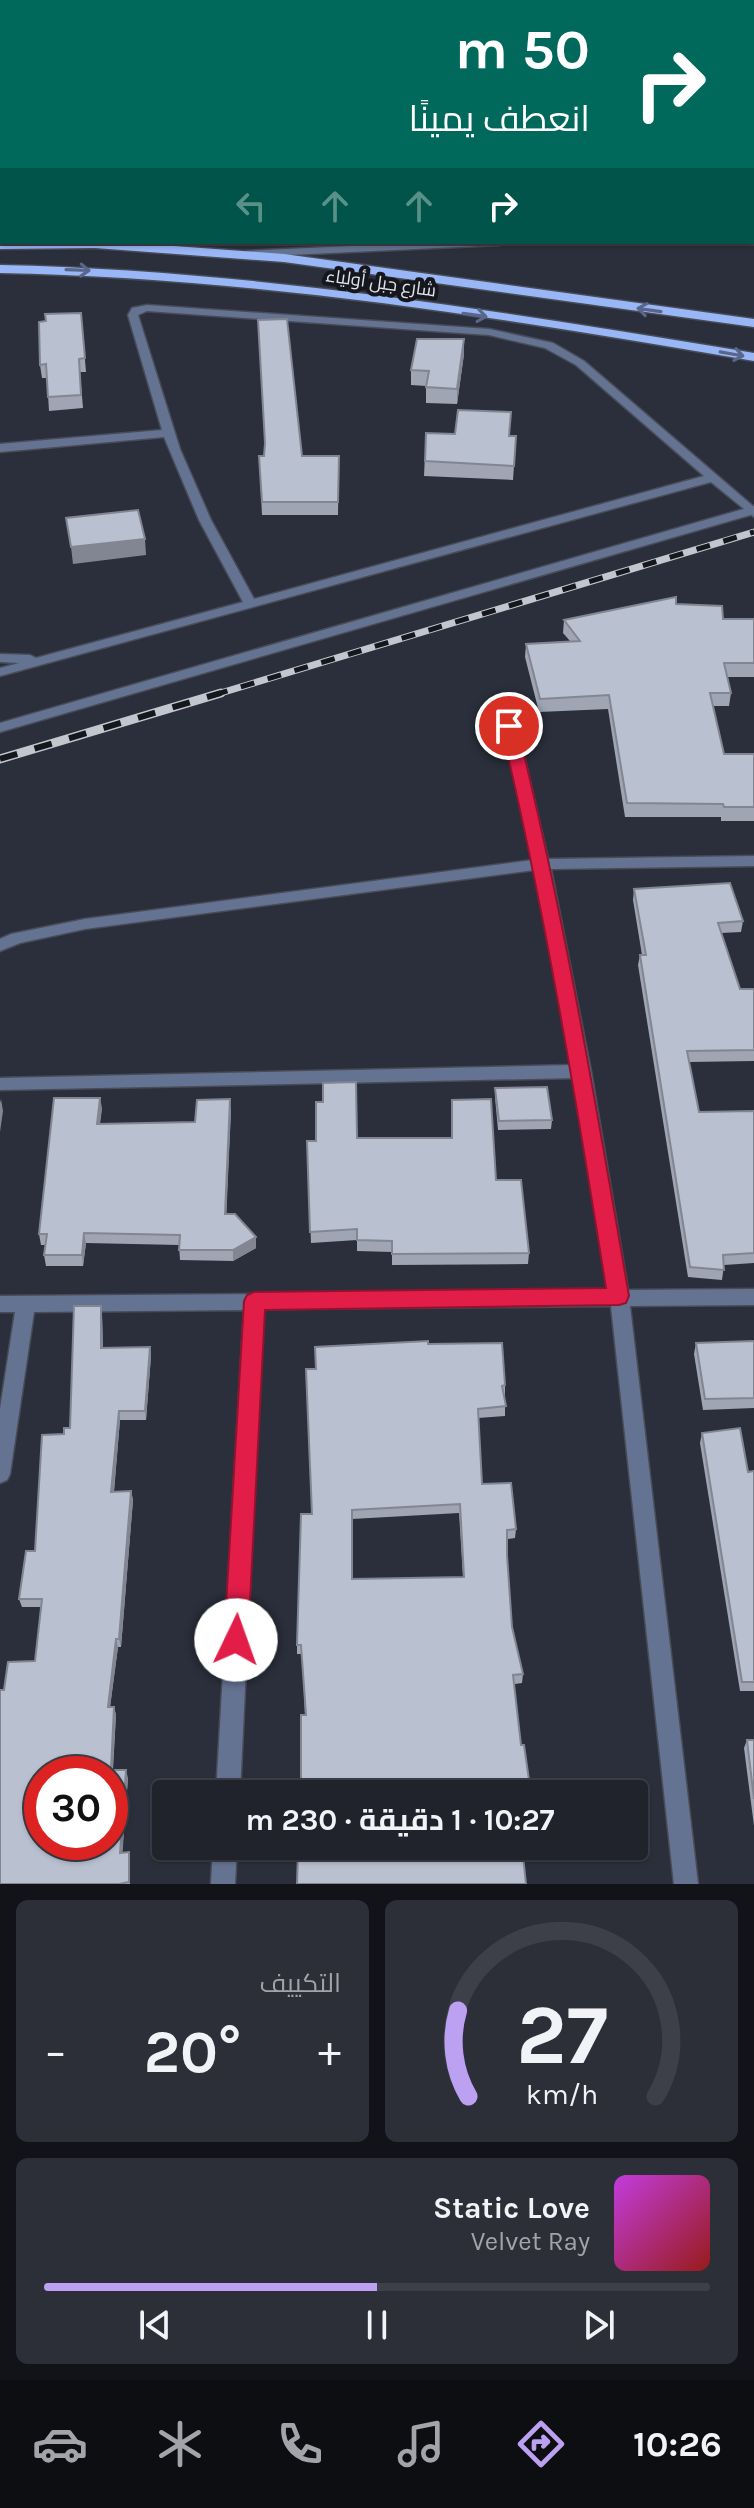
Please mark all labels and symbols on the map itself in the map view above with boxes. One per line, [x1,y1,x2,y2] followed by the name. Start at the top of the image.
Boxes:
[64,263,91,278] one-way arrow
[324,264,438,303] street label: شارع جبل أولياء
[637,302,662,317] one-way arrow
[462,308,487,323] one-way arrow
[719,347,744,362] one-way arrow
[475,692,543,760] pin
[194,1598,278,1682] position arrow
[24,1756,128,1860] speed limit sign: 30

